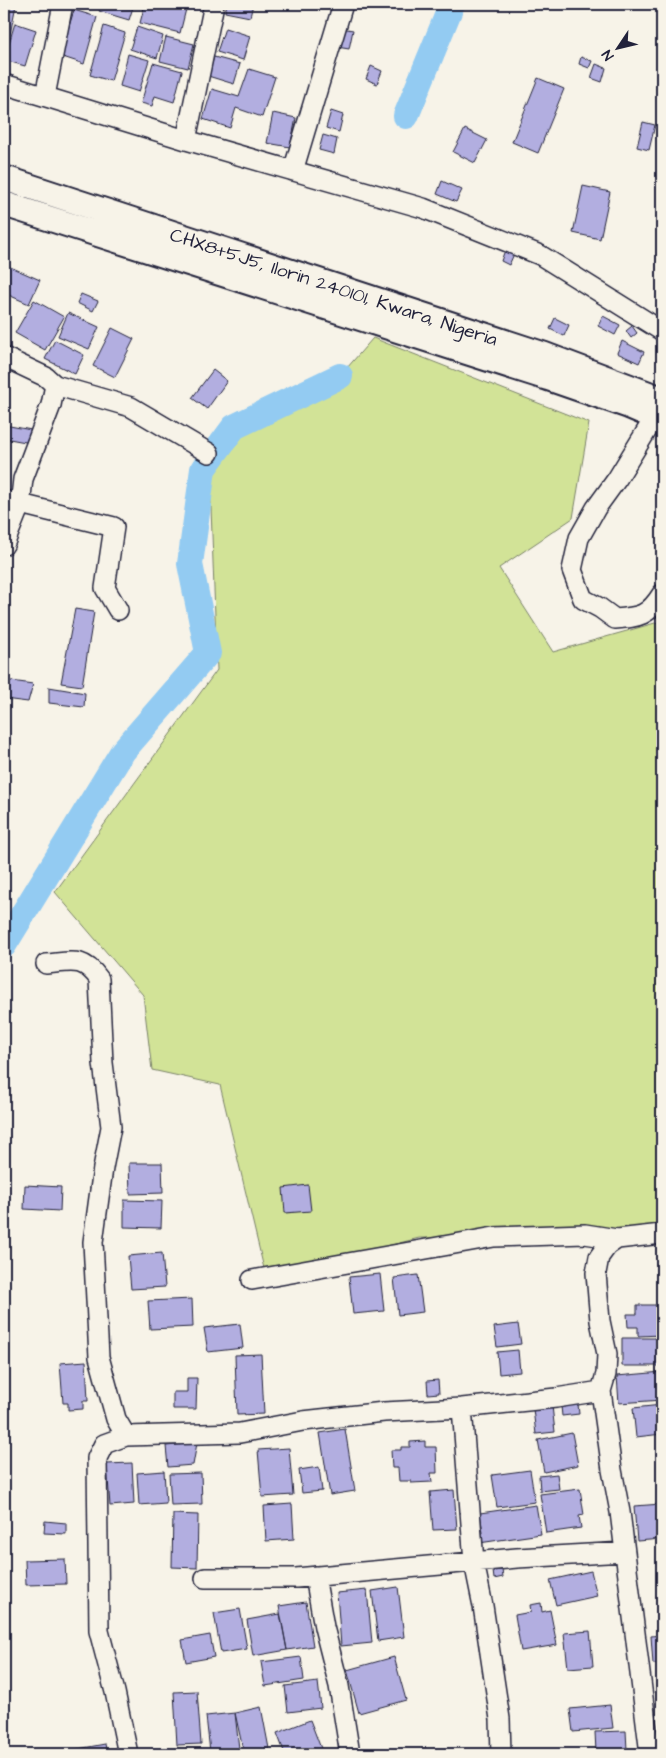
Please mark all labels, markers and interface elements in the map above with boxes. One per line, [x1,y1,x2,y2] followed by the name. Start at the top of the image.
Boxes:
[594,22,644,72] north arrow
[597,45,619,64] text: N
[166,222,501,354] street label: CHX8+5J5, Ilorin 240101, Kwara, Nigeria

